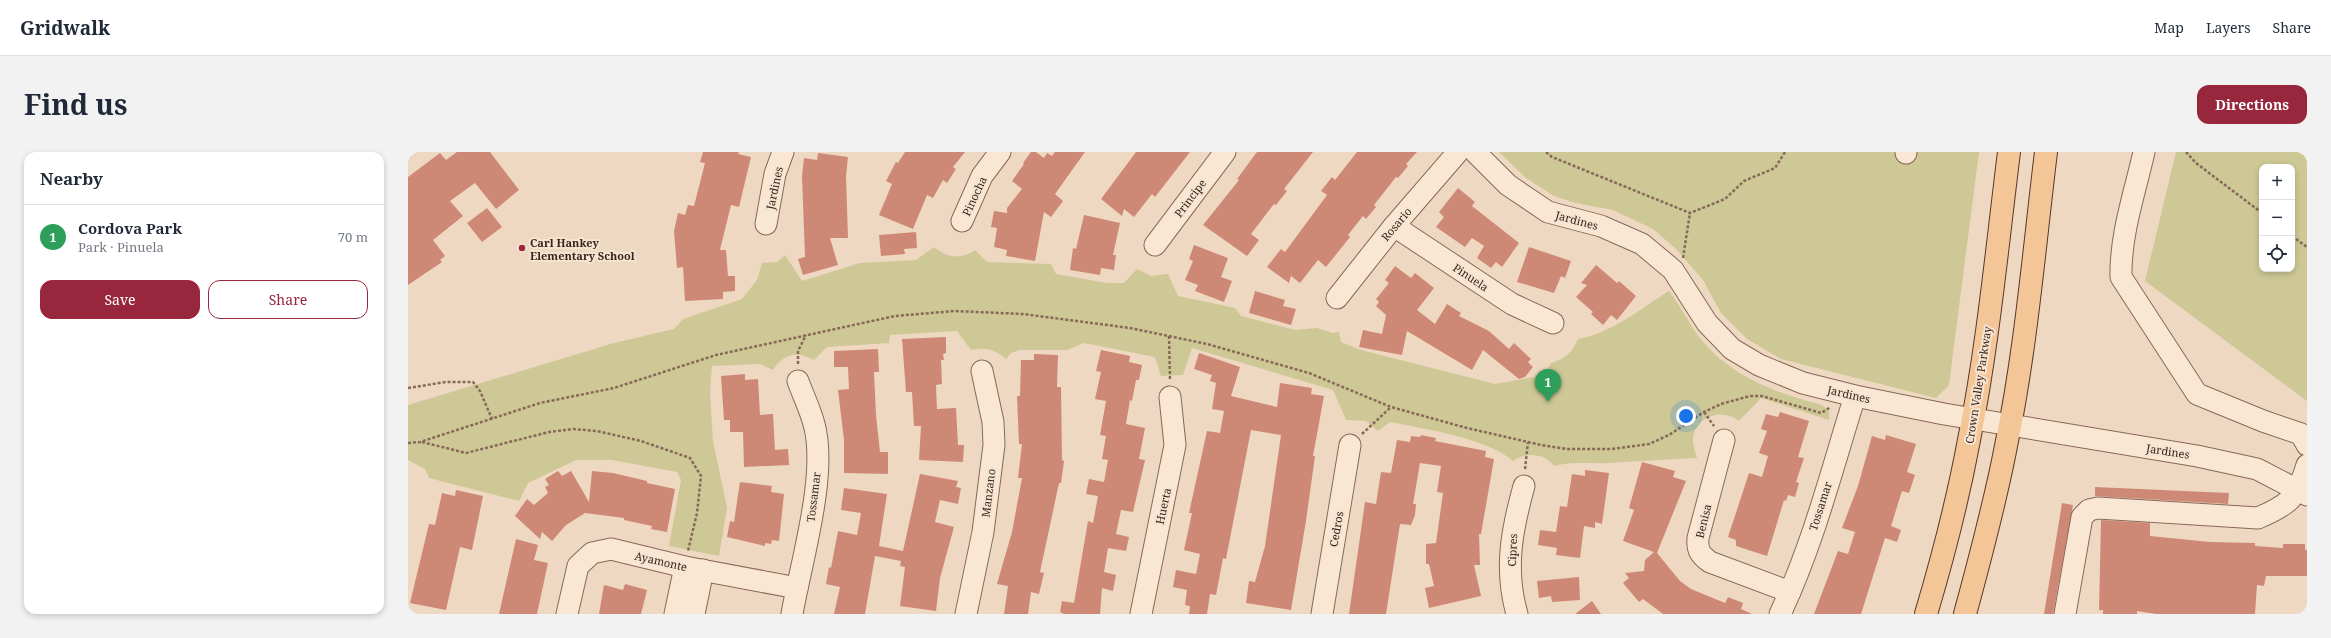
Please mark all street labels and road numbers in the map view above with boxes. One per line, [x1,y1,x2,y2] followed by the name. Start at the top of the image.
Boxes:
[762,165,786,212] street label: Jardines
[958,174,990,218] street label: Pinocha
[1171,176,1209,220] street label: Principe
[1377,204,1415,244] street label: Rosario
[1553,207,1600,233] street label: Jardines
[1450,260,1492,294] street label: Pinuela
[1961,324,1995,445] street label: Crown Valley Parkway
[1825,382,1872,406] street label: Jardines
[2144,440,2191,462] street label: Jardines
[978,468,998,518] street label: Manzano
[802,470,824,523] street label: Tossamar
[1805,479,1835,532] street label: Tossamar
[1152,486,1174,526] street label: Huerta
[1692,502,1714,540] street label: Benisa
[1325,510,1347,548] street label: Cedros
[1504,533,1520,567] street label: Cipres
[633,548,689,574] street label: Ayamonte

